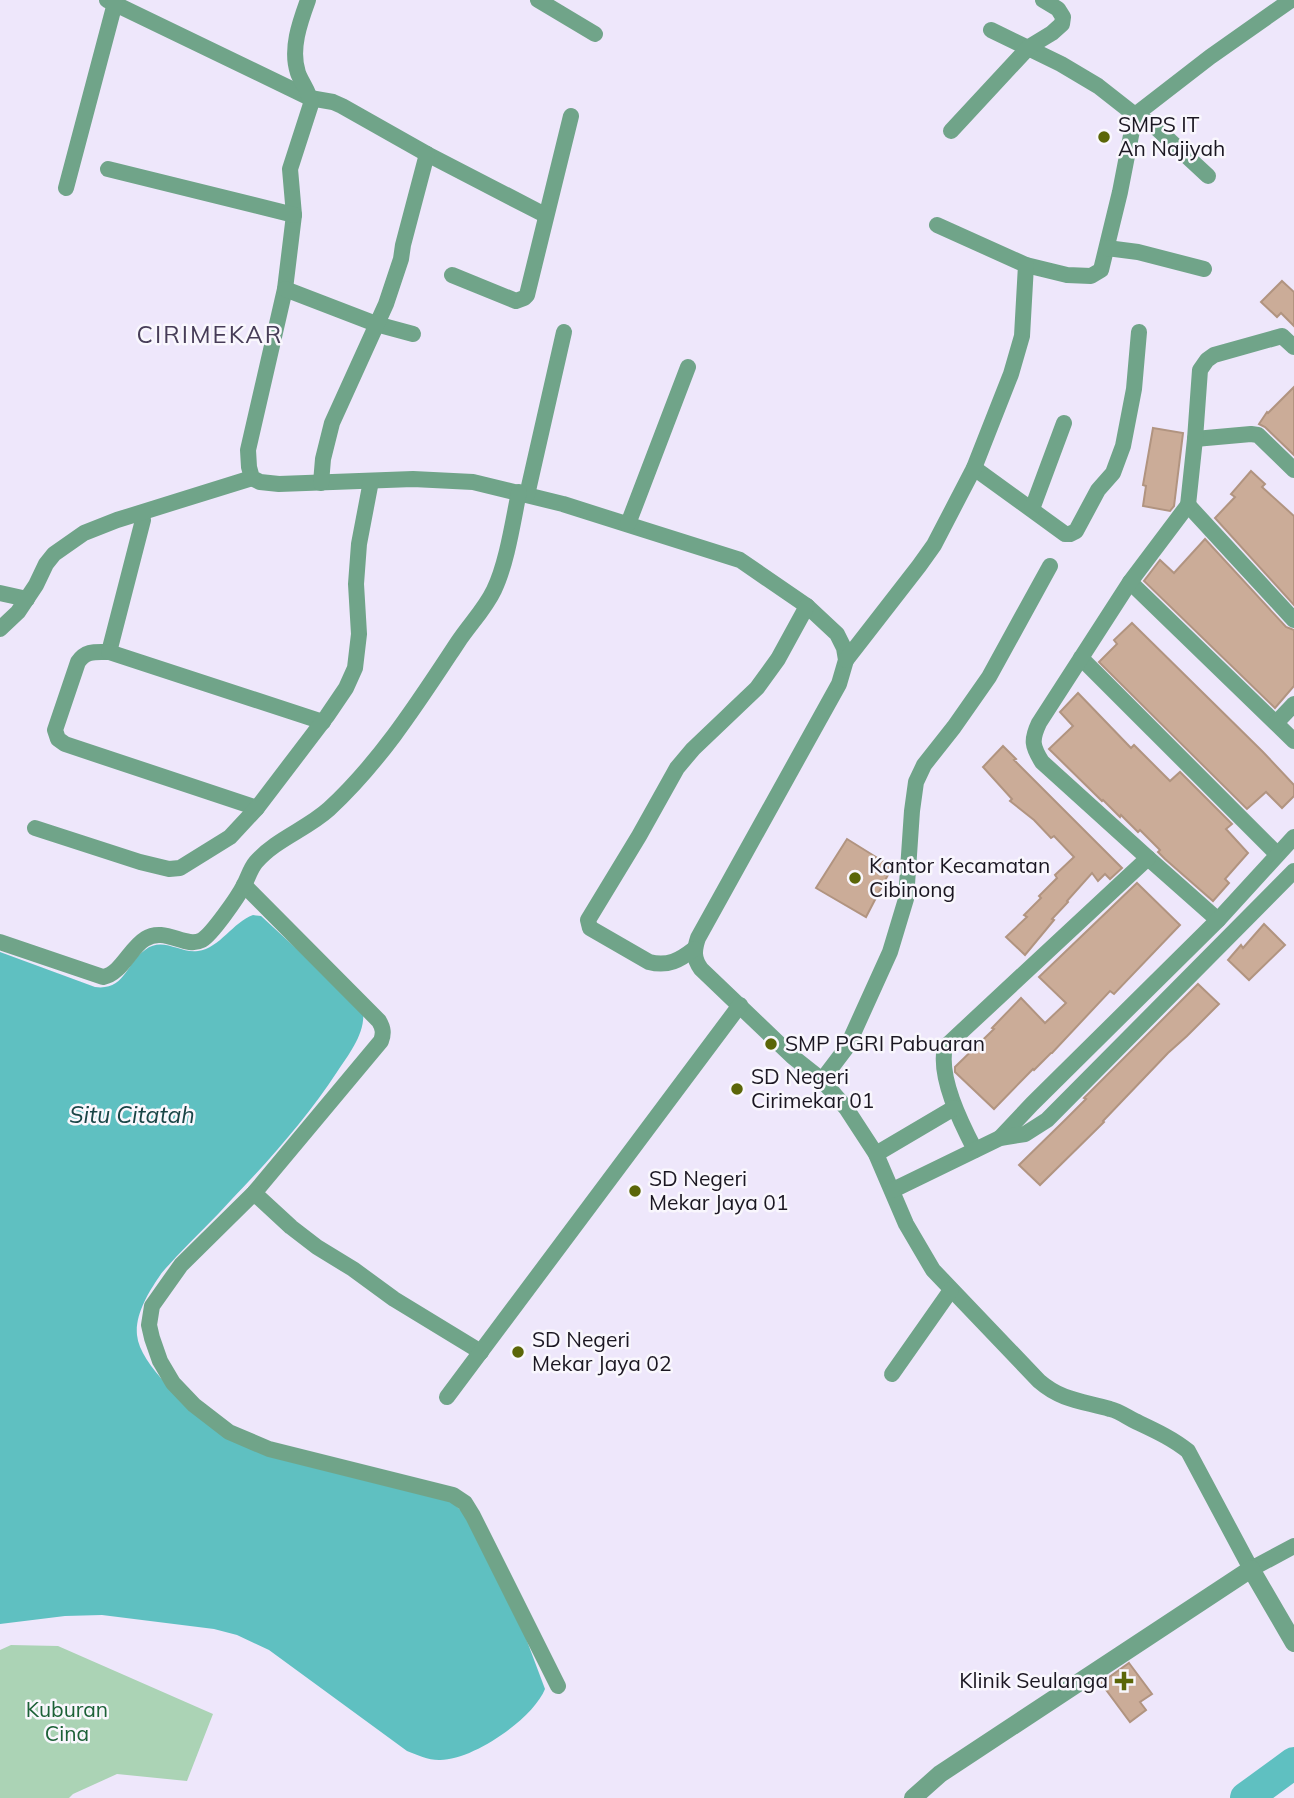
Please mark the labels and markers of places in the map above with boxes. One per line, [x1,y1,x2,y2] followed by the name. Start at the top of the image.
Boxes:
[1118,111,1225,161] place label: SMPS IT An Najiyah
[1096,129,1112,145] marker: SMPS IT An Najiyah
[869,852,1050,902] place label: Kantor Kecamatan Cibinong
[847,870,863,886] marker: Kantor Kecamatan Cibinong
[785,1030,985,1056] place label: SMP PGRI Pabuaran
[763,1036,779,1052] marker: SMP PGRI Pabuaran
[751,1063,874,1113] place label: SD Negeri Cirimekar 01
[729,1081,745,1097] marker: SD Negeri Cirimekar 01
[649,1165,788,1215] place label: SD Negeri Mekar Jaya 01
[627,1183,643,1199] marker: SD Negeri Mekar Jaya 01
[532,1326,671,1376] place label: SD Negeri Mekar Jaya 02
[510,1344,526,1360] marker: SD Negeri Mekar Jaya 02
[959,1667,1108,1693] place label: Klinik Seulanga
[1114,1671,1134,1691] marker: Klinik Seulanga

